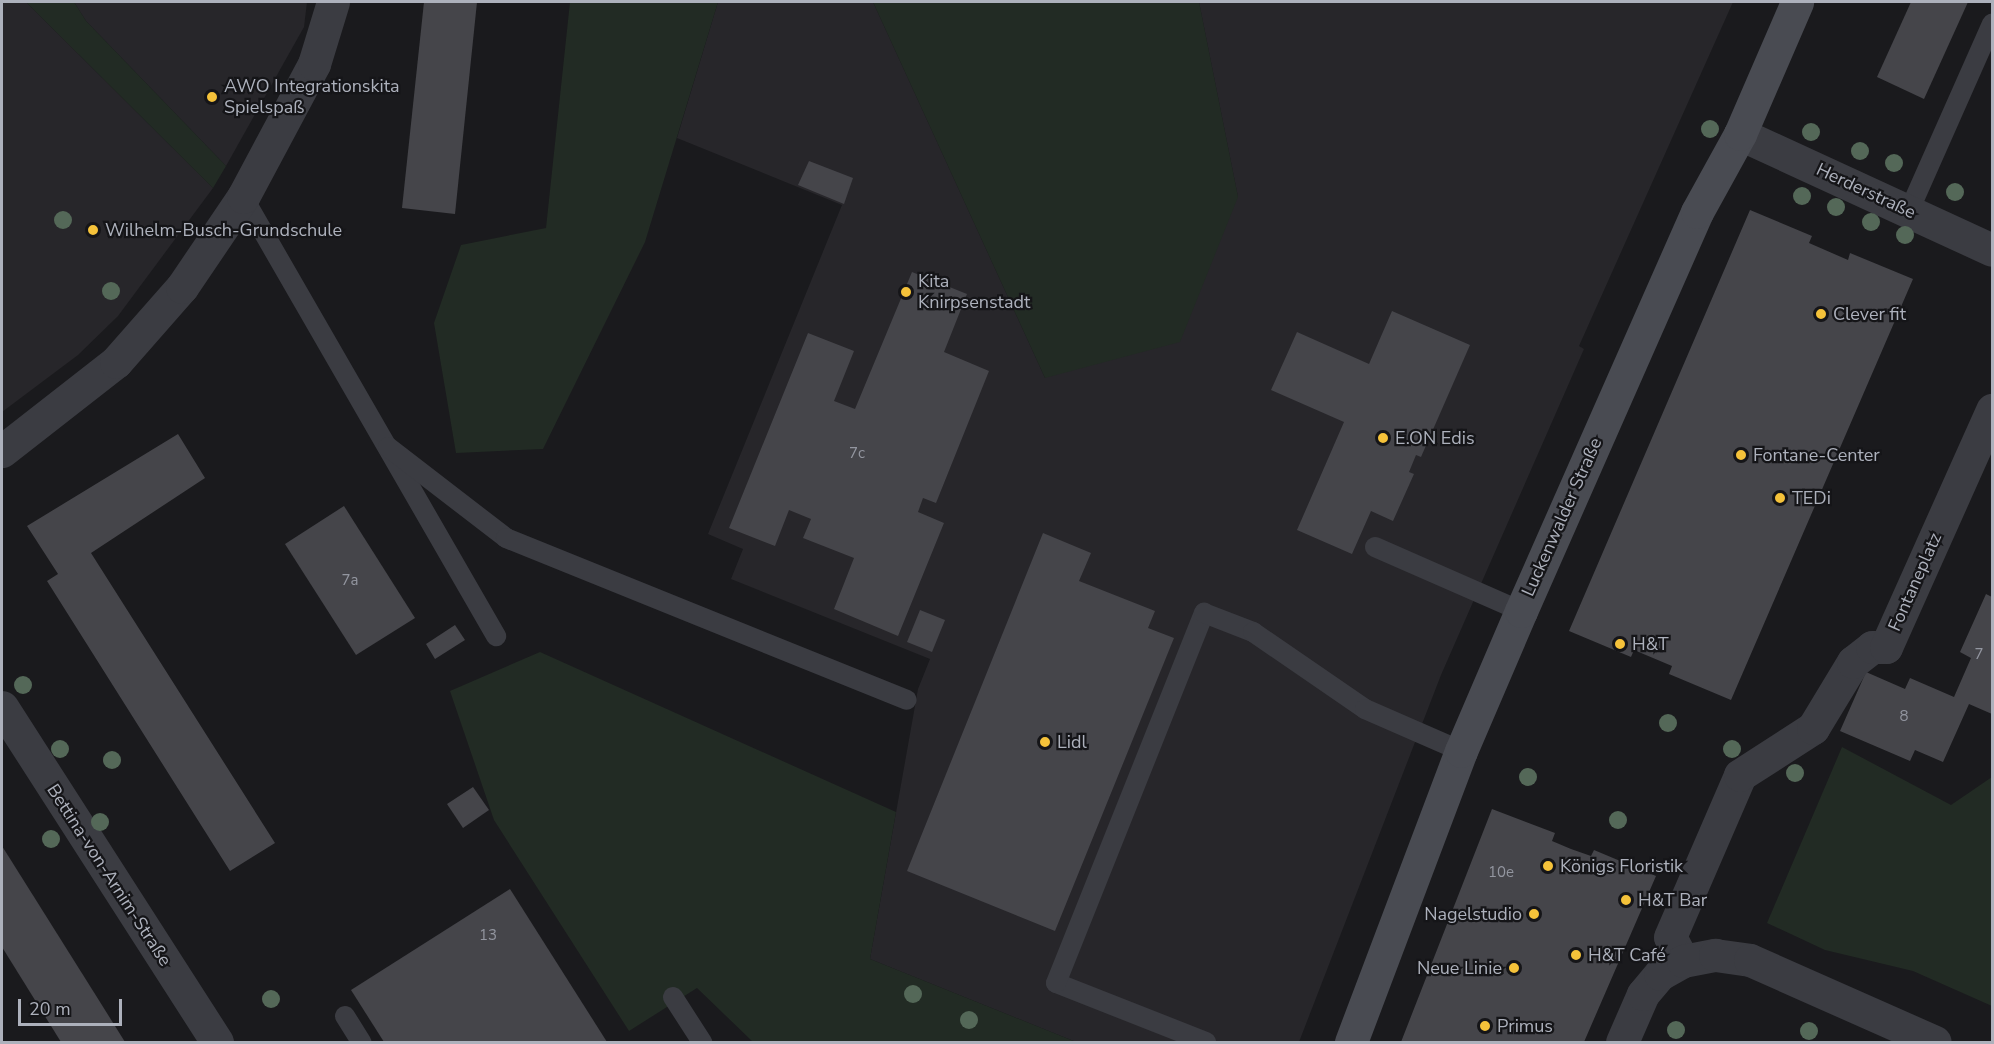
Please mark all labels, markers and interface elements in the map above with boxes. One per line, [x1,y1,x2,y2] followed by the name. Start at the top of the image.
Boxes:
[224,76,400,118] place label: AWO Integrationskita Spielspaß
[205,90,219,104] marker: AWO Integrationskita Spielspaß
[1813,159,1919,223] street label: Herderstraße
[105,219,342,241] place label: Wilhelm-Busch-Grundschule
[86,223,100,237] marker: Wilhelm-Busch-Grundschule
[918,271,1030,314] place label: Kita Knirpsenstadt
[899,285,913,299] marker: Kita Knirpsenstadt
[1833,303,1906,325] place label: Clever fit
[1814,307,1828,321] marker: Clever fit
[1395,427,1475,449] place label: E.ON Edis
[1376,431,1390,445] marker: E.ON Edis
[1517,434,1607,600] street label: Luckenwalder Straße
[1753,444,1880,466] place label: Fontane-Center
[849,445,865,463] house number: 7c
[1734,448,1748,462] marker: Fontane-Center
[1792,487,1831,509] place label: TEDi
[1773,491,1787,505] marker: TEDi
[1884,529,1946,635] street label: Fontaneplatz
[342,572,358,590] house number: 7a
[1632,633,1669,655] place label: H&T
[1613,637,1627,651] marker: H&T
[1975,646,1983,664] house number: 7
[1900,708,1908,726] house number: 8
[1057,731,1087,753] place label: Lidl
[1038,735,1052,749] marker: Lidl
[42,780,176,970] street label: Bettina-von-Arnim-Straße
[1560,855,1683,877] place label: Königs Floristik
[1541,859,1555,873] marker: Königs Floristik
[1488,864,1514,882] house number: 10e
[1638,889,1707,911] place label: H&T Bar
[1619,893,1633,907] marker: H&T Bar
[1424,903,1522,925] place label: Nagelstudio
[1527,907,1541,921] marker: Nagelstudio
[479,927,497,945] house number: 13
[1588,944,1666,966] place label: H&T Café
[1569,948,1583,962] marker: H&T Café
[1417,957,1502,979] place label: Neue Linie
[1507,961,1521,975] marker: Neue Linie
[21,987,124,1025] scale bar
[29,997,71,1021] text: 20 m
[1497,1015,1553,1037] place label: Primus
[1478,1019,1492,1033] marker: Primus

